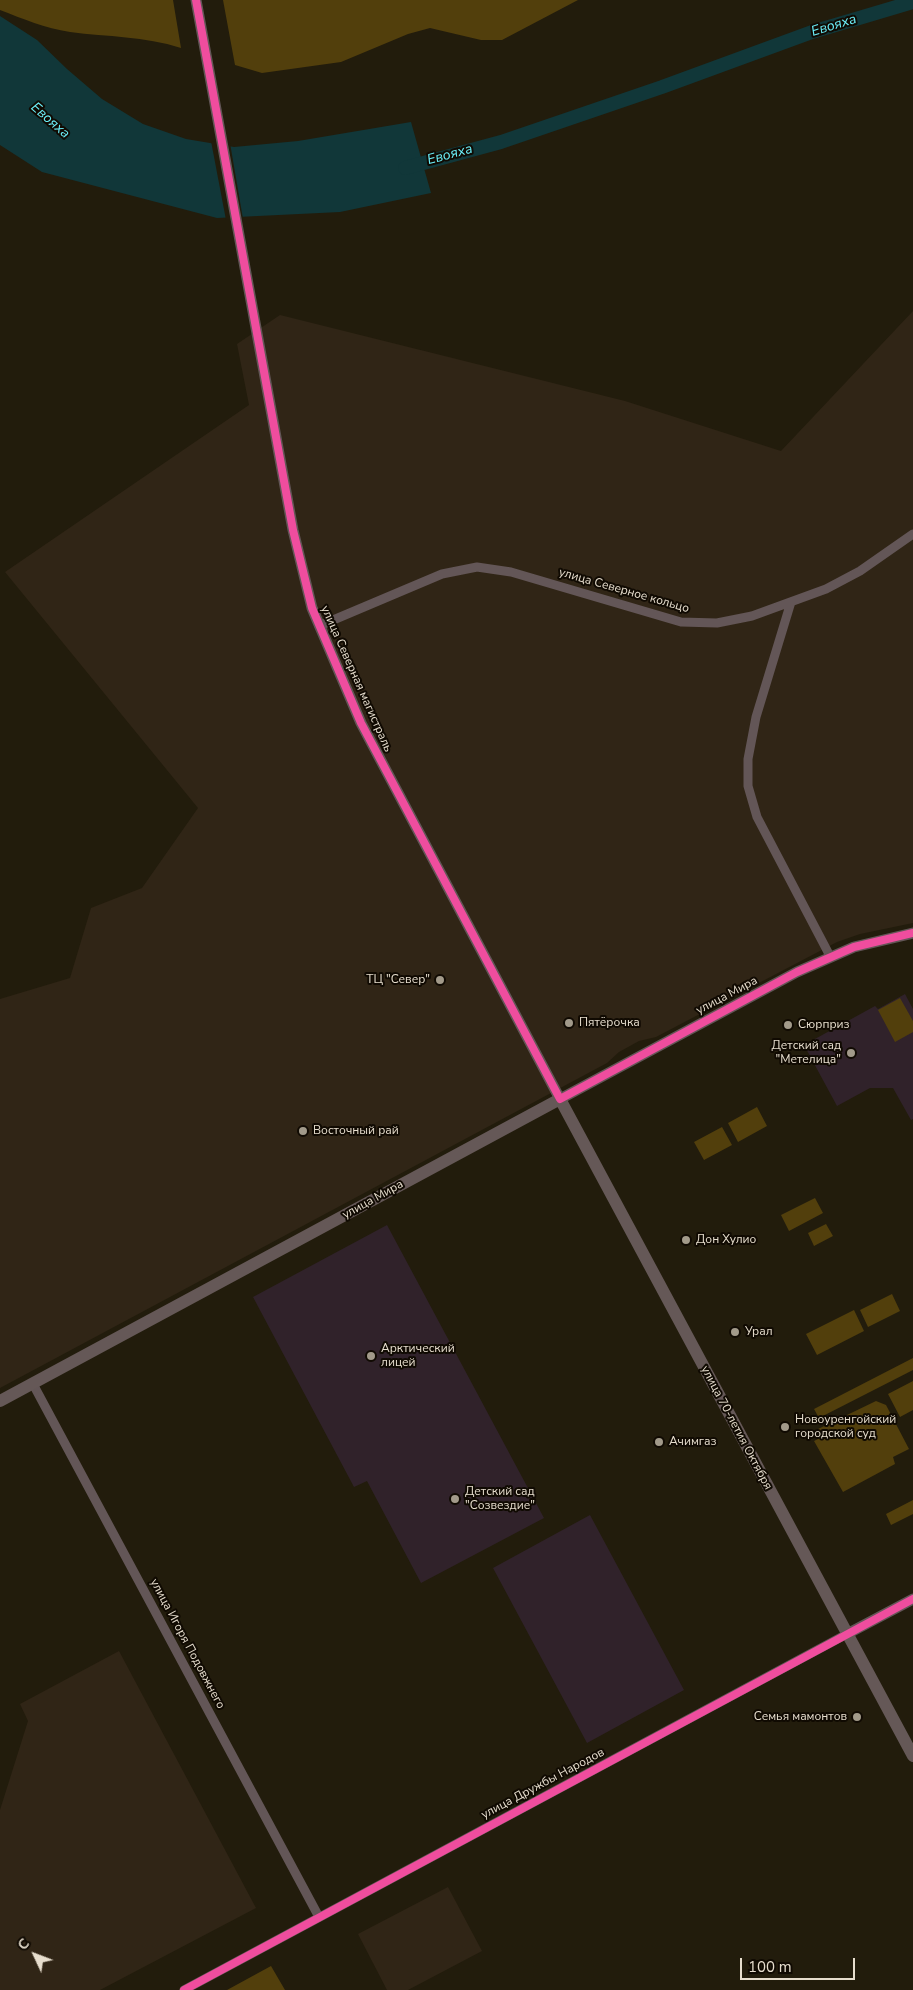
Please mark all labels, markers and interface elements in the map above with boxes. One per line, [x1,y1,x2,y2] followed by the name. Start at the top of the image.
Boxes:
[809,11,859,41] water label: Евояха
[27,99,73,143] water label: Евояха
[425,141,475,169] water label: Евояха
[557,565,691,617] street label: улица Северное кольцо
[317,604,395,754] street label: улица Северная магистраль
[366,973,430,987] place label: ТЦ "Север"
[434,974,446,986] marker: ТЦ "Север"
[694,974,760,1018] street label: улица Мира
[579,1016,640,1030] place label: Пятёрочка
[563,1017,575,1029] marker: Пятёрочка
[798,1018,850,1032] place label: Сюрприз
[782,1019,794,1031] marker: Сюрприз
[772,1039,841,1067] place label: Детский сад "Метелица"
[845,1047,857,1059] marker: Детский сад "Метелица"
[313,1124,399,1138] place label: Восточный рай
[297,1125,309,1137] marker: Восточный рай
[340,1177,406,1223] street label: улица Мира
[696,1233,756,1247] place label: Дон Хулио
[680,1234,692,1246] marker: Дон Хулио
[745,1325,773,1339] place label: Урал
[729,1326,741,1338] marker: Урал
[381,1342,455,1370] place label: Арктический лицей
[365,1350,377,1362] marker: Арктический лицей
[697,1363,775,1493] street label: улица 70-летия Октября
[795,1413,896,1441] place label: Новоуренгойский городской суд
[779,1421,791,1433] marker: Новоуренгойский городской суд
[669,1435,717,1449] place label: Ачимгаз
[653,1436,665,1448] marker: Ачимгаз
[465,1485,535,1513] place label: Детский сад "Созвездие"
[449,1493,461,1505] marker: Детский сад "Созвездие"
[147,1576,227,1712] street label: улица Игоря Подовжнего
[754,1710,847,1724] place label: Семья мамонтов
[851,1711,863,1723] marker: Семья мамонтов
[479,1745,607,1823] street label: улица Дружбы Народов
[10,1930,60,1980] north arrow
[13,1934,34,1954] text: С
[743,1948,858,1980] scale bar
[748,1957,792,1977] text: 100 m

